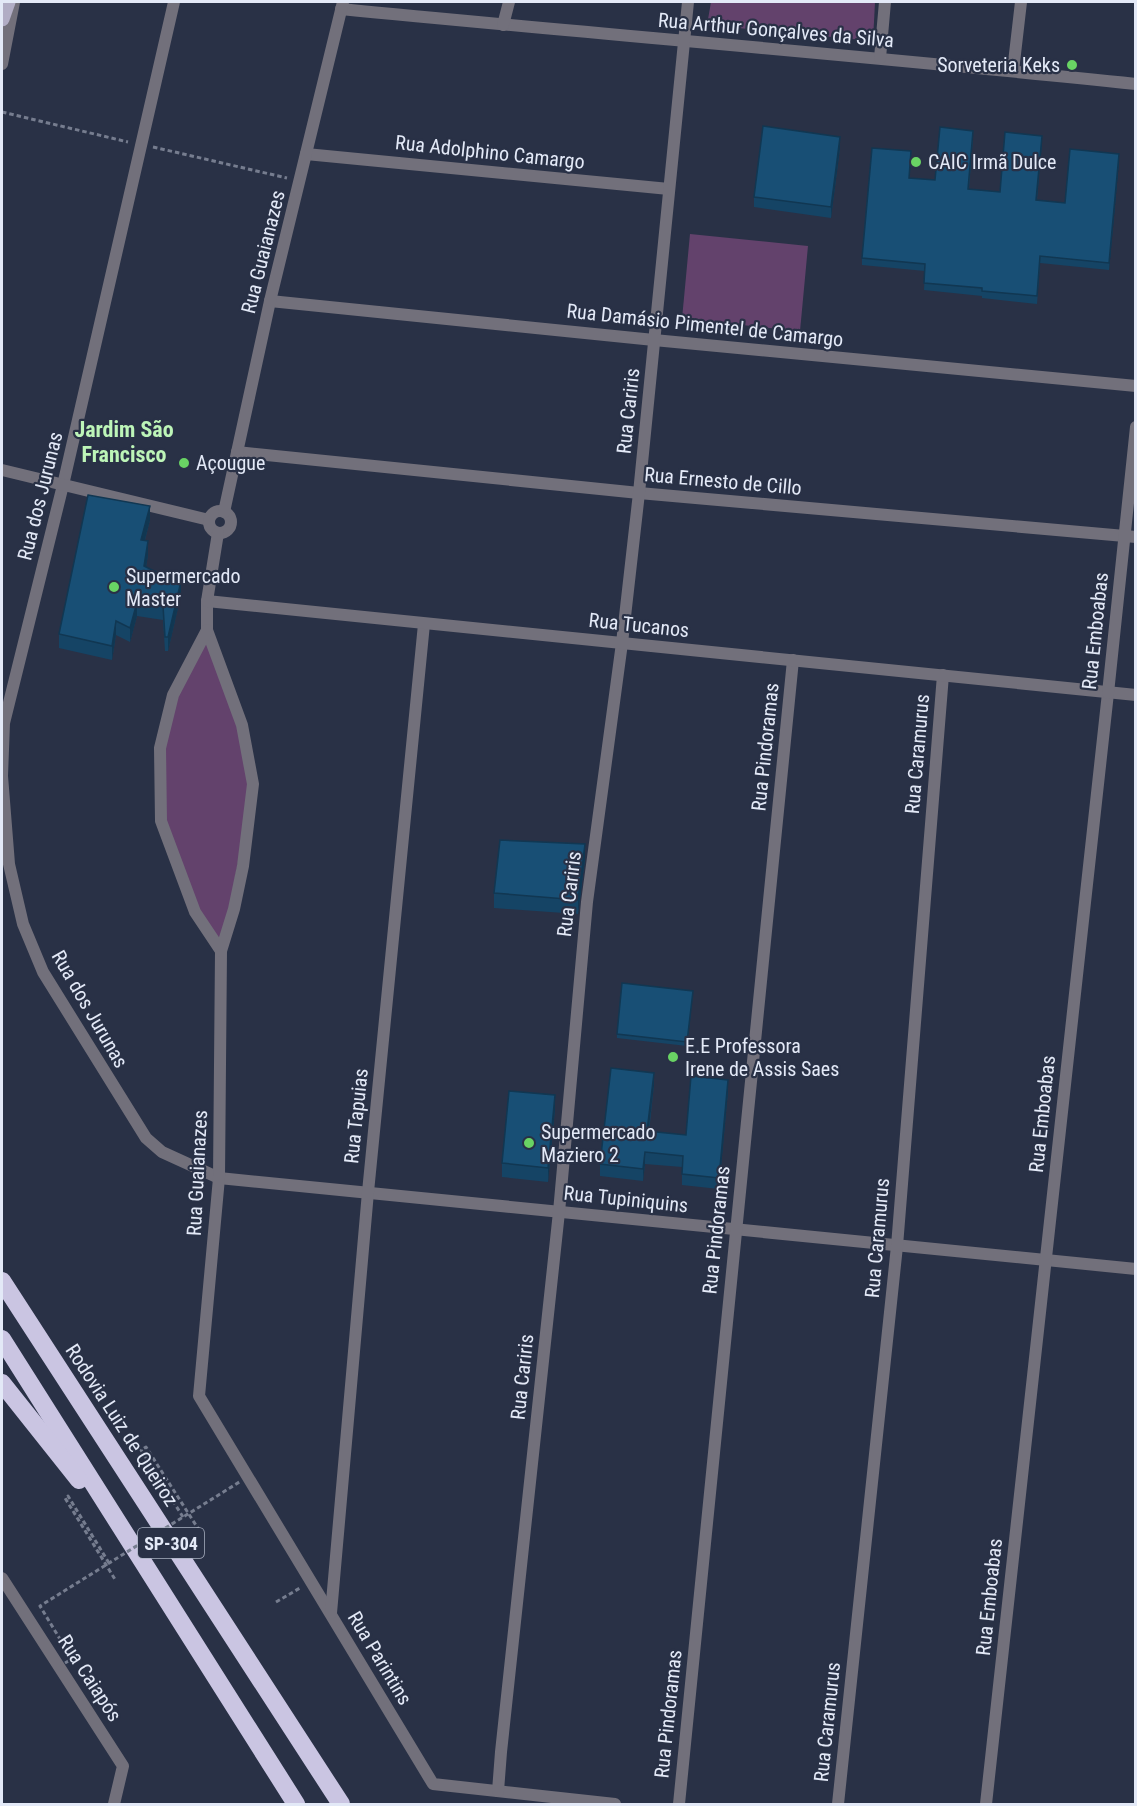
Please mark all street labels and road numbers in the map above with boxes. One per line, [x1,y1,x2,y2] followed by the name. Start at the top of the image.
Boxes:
[657,8,895,52] street label: Rua Arthur Gonçalves da Silva
[394,130,586,174] street label: Rua Adolphino Camargo
[236,188,290,316] street label: Rua Guaianazes
[566,299,844,351] street label: Rua Damásio Pimentel de Camargo
[612,367,644,455] street label: Rua Cariris
[12,429,68,563] street label: Rua dos Jurunas
[643,462,803,500] street label: Rua Ernesto de Cillo
[1077,571,1113,691] street label: Rua Emboabas
[588,608,690,642] street label: Rua Tucanos
[746,682,784,812] street label: Rua Pindoramas
[900,693,934,815] street label: Rua Caramurus
[552,850,586,938] street label: Rua Cariris
[47,946,133,1072] street label: Rua dos Jurunas
[1024,1054,1060,1174] street label: Rua Emboabas
[339,1067,373,1165] street label: Rua Tapuias
[182,1109,212,1237] street label: Rua Guaianazes
[697,1165,735,1295] street label: Rua Pindoramas
[860,1177,894,1299] street label: Rua Caramurus
[563,1181,689,1217] street label: Rua Tupiniquins
[506,1333,538,1421] street label: Rua Cariris
[61,1339,183,1511] street label: Rodovia Luiz de Queiroz
[138,1528,204,1558] road number: SP-304
[971,1537,1007,1657] street label: Rua Emboabas
[343,1607,417,1709] street label: Rua Parintins
[53,1630,127,1726] street label: Rua Caiapós
[649,1649,687,1779] street label: Rua Pindoramas
[809,1661,845,1783] street label: Rua Caramurus

